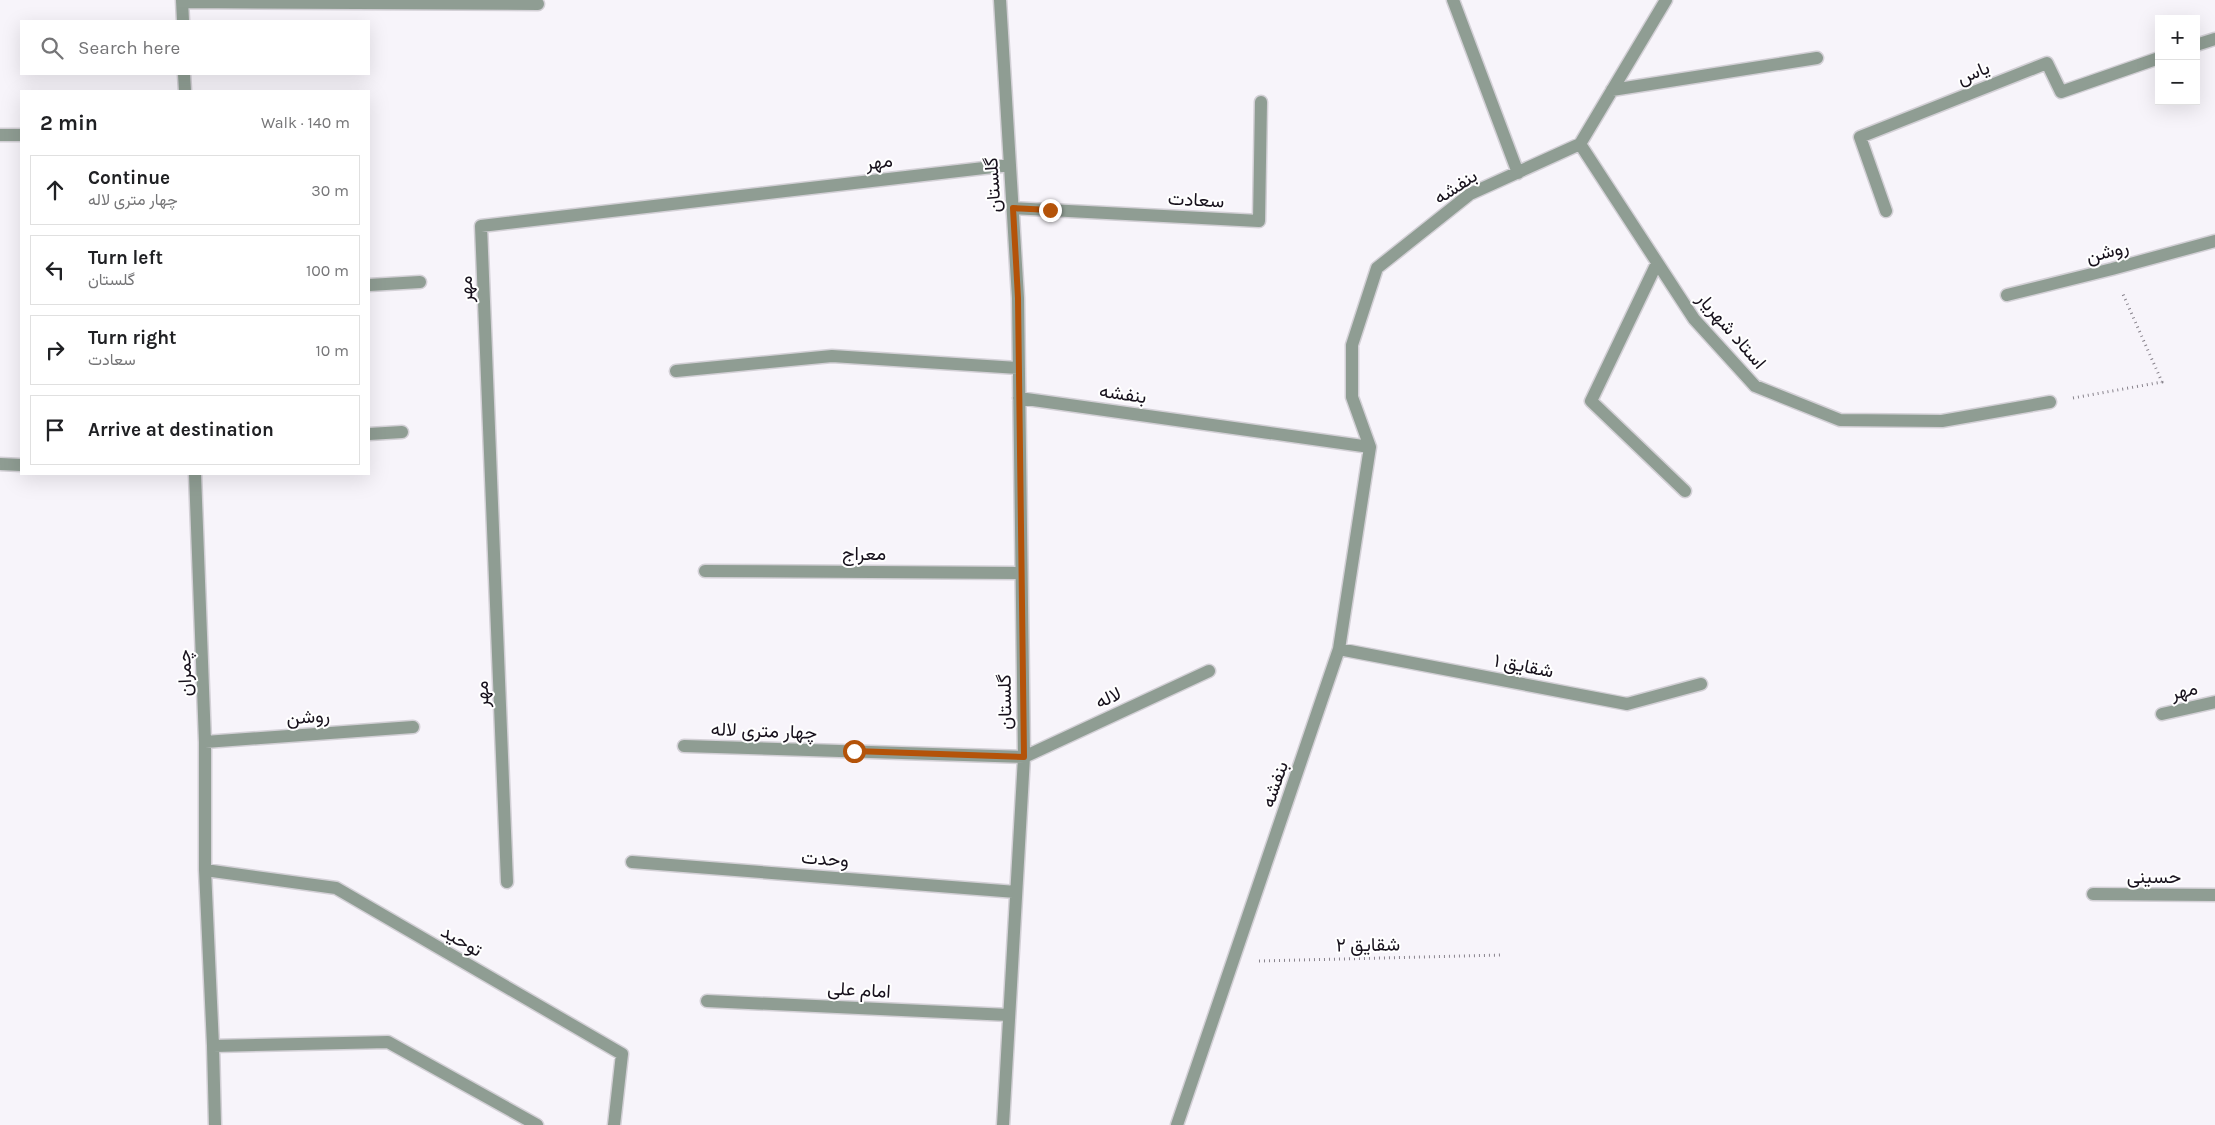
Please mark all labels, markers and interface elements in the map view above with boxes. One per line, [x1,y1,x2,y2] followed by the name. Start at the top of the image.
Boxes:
[2155,15,2200,105] map controls
[2155,15,2200,60] button: +
[20,20,370,75] search box
[38,34,66,62] icon: search
[78,37,180,59] text: Search here
[1954,56,1993,89] street label: یاس
[2155,60,2200,105] button: −
[40,111,98,135] text: 2 min
[261,113,350,132] text: Walk · 140 m
[863,149,894,175] street label: مهر
[980,156,1006,213] street label: گلستان
[1430,165,1481,209] street label: بنفشه
[88,167,170,189] text: Continue
[41,176,69,204] icon: ahead
[311,181,349,200] text: 30 m
[1167,188,1225,212] street label: سعادت
[88,190,178,209] text: چهار متری لاله
[1039,199,1062,222] route end
[2083,236,2131,268] street label: روشن
[88,247,163,269] text: Turn left
[41,256,69,284] icon: left
[306,261,349,280] text: 100 m
[88,270,135,289] text: گلستان
[455,275,477,304] street label: مهر
[1691,287,1771,374] street label: استاد شهریار
[88,327,177,349] text: Turn right
[41,336,69,364] icon: right
[315,341,349,360] text: 10 m
[88,350,136,369] text: سعادت
[1098,380,1148,408] street label: بنفشه
[41,416,69,444] icon: arrive
[88,419,274,441] text: Arrive at destination
[842,543,886,566] street label: معراج
[173,649,199,697] street label: چمران
[1492,649,1555,683] street label: شقایق ۱
[994,674,1016,730] street label: گلستان
[2168,677,2200,705] street label: مهر
[471,680,493,709] street label: مهر
[1092,682,1125,713] street label: لاله
[286,705,330,729] street label: روشن
[710,718,818,746] street label: چهار متری لاله
[843,740,866,763] route start
[1257,758,1293,810] street label: بنفشه
[800,846,850,872] street label: وحدت
[2127,866,2181,888] street label: حسینی
[437,920,486,961] street label: توحید
[1336,933,1400,957] street label: شقایق ۲
[827,977,891,1004] street label: امام علی

